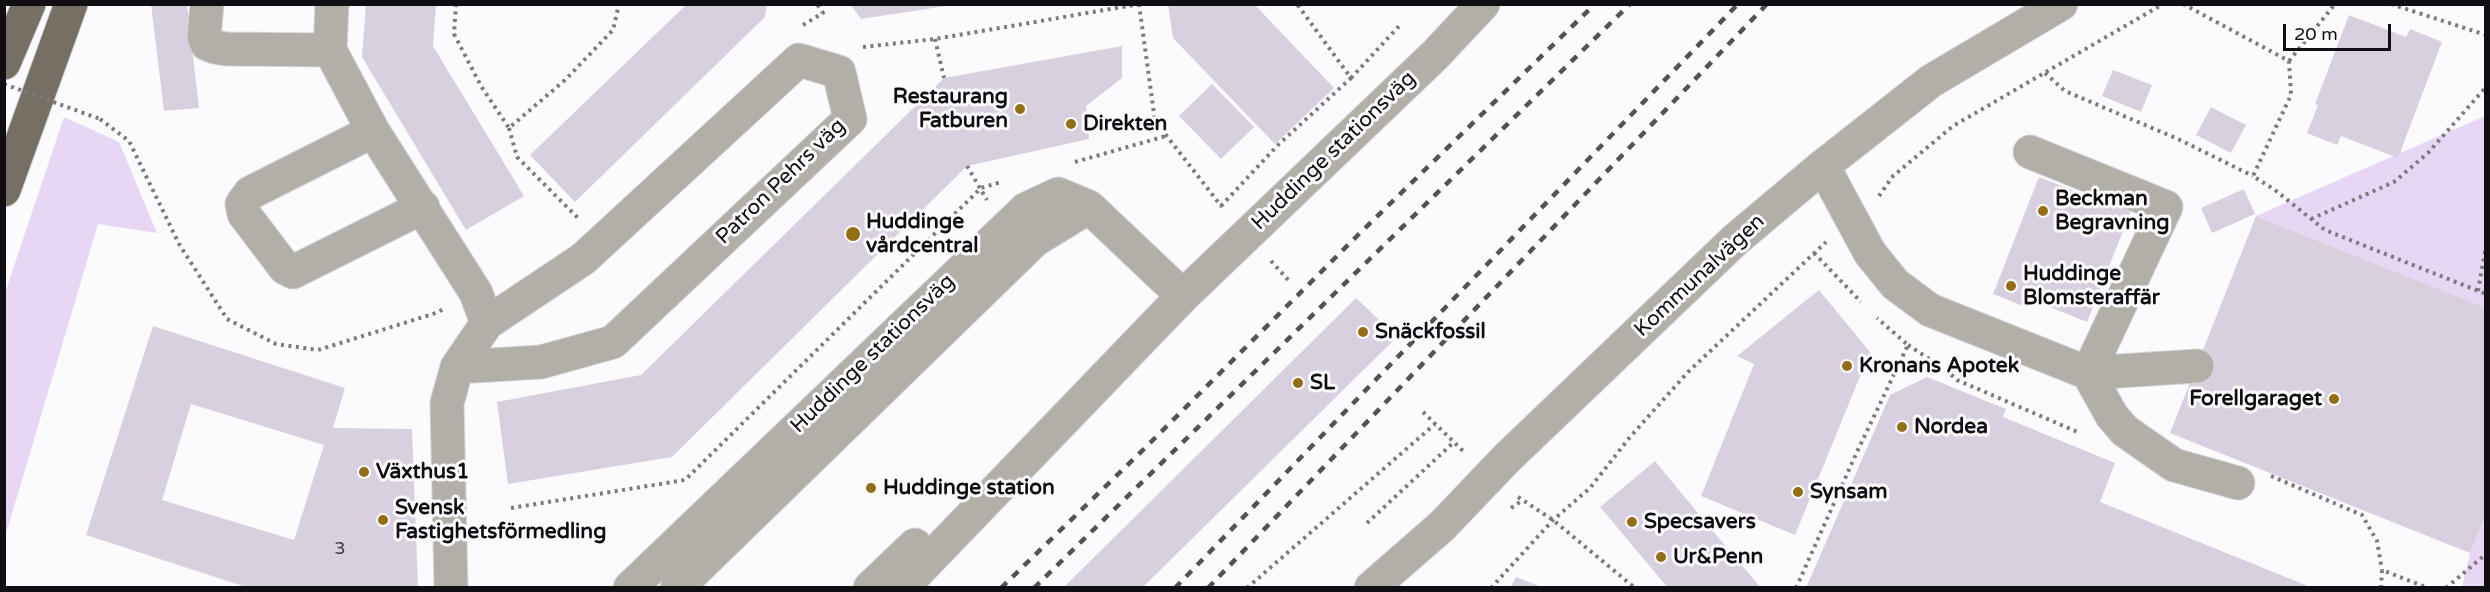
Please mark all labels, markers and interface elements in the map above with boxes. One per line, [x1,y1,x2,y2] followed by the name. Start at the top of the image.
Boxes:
[2286,12,2394,50] scale bar
[2294,23,2338,45] text: 20 m
[1247,66,1421,236] street label: Huddinge stationsväg
[893,84,1008,134] place label: Restaurang Fatburen
[1013,102,1027,116] marker: Restaurang Fatburen
[1083,111,1167,137] place label: Direkten
[711,114,851,250] street label: Patron Pehrs väg
[1064,117,1078,131] marker: Direkten
[2055,186,2169,236] place label: Beckman Begravning
[2036,204,2050,218] marker: Beckman Begravning
[866,209,978,259] place label: Huddinge vårdcentral
[1630,209,1770,343] street label: Kommunalvägen
[844,225,862,243] marker: Huddinge vårdcentral
[2023,261,2160,311] place label: Huddinge Blomsteraffär
[786,269,960,439] street label: Huddinge stationsväg
[2004,279,2018,293] marker: Huddinge Blomsteraffär
[1375,319,1486,345] place label: Snäckfossil
[1356,325,1370,339] marker: Snäckfossil
[1859,353,2019,379] place label: Kronans Apotek
[1840,359,1854,373] marker: Kronans Apotek
[1310,370,1335,396] place label: SL
[1291,376,1305,390] marker: SL
[2189,386,2322,412] place label: Forellgaraget
[2327,392,2341,406] marker: Forellgaraget
[1914,414,1988,440] place label: Nordea
[1895,420,1909,434] marker: Nordea
[376,459,469,485] place label: Växthus1
[357,465,371,479] marker: Växthus1
[883,475,1055,501] place label: Huddinge station
[1810,479,1887,505] place label: Synsam
[864,481,878,495] marker: Huddinge station
[1791,485,1805,499] marker: Synsam
[395,495,606,545] place label: Svensk Fastighetsförmedling
[1644,509,1756,535] place label: Specsavers
[376,513,390,527] marker: Svensk Fastighetsförmedling
[1625,515,1639,529] marker: Specsavers
[334,538,346,560] house number: 3
[1673,544,1763,570] place label: Ur&Penn
[1654,550,1668,564] marker: Ur&Penn

